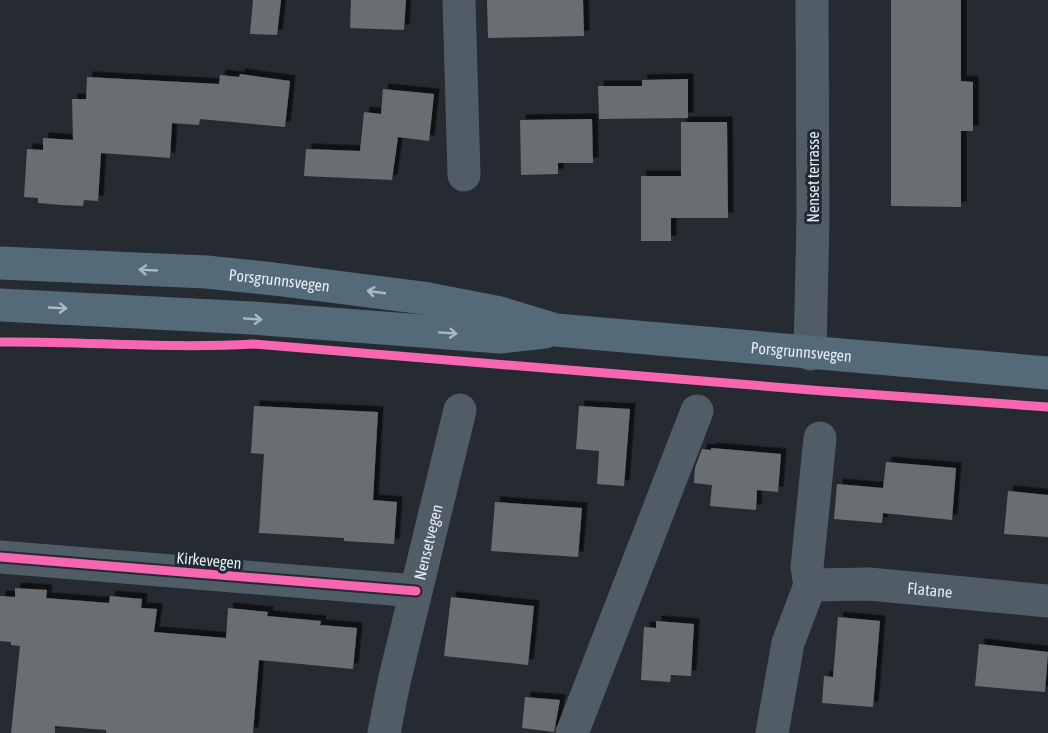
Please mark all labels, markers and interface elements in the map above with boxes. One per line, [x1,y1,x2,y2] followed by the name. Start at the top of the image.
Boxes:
[804,131,822,223] street label: Nenset terrasse
[139,264,159,275] one-way arrow
[228,265,331,295] street label: Porsgrunnsvegen
[366,287,386,298] one-way arrow
[48,303,68,314] one-way arrow
[243,313,263,324] one-way arrow
[437,328,457,339] one-way arrow
[750,338,853,365] street label: Porsgrunnsvegen
[410,502,446,582] street label: Nensetvegen
[176,548,242,573] street label: Kirkevegen
[906,579,953,601] street label: Flatane

